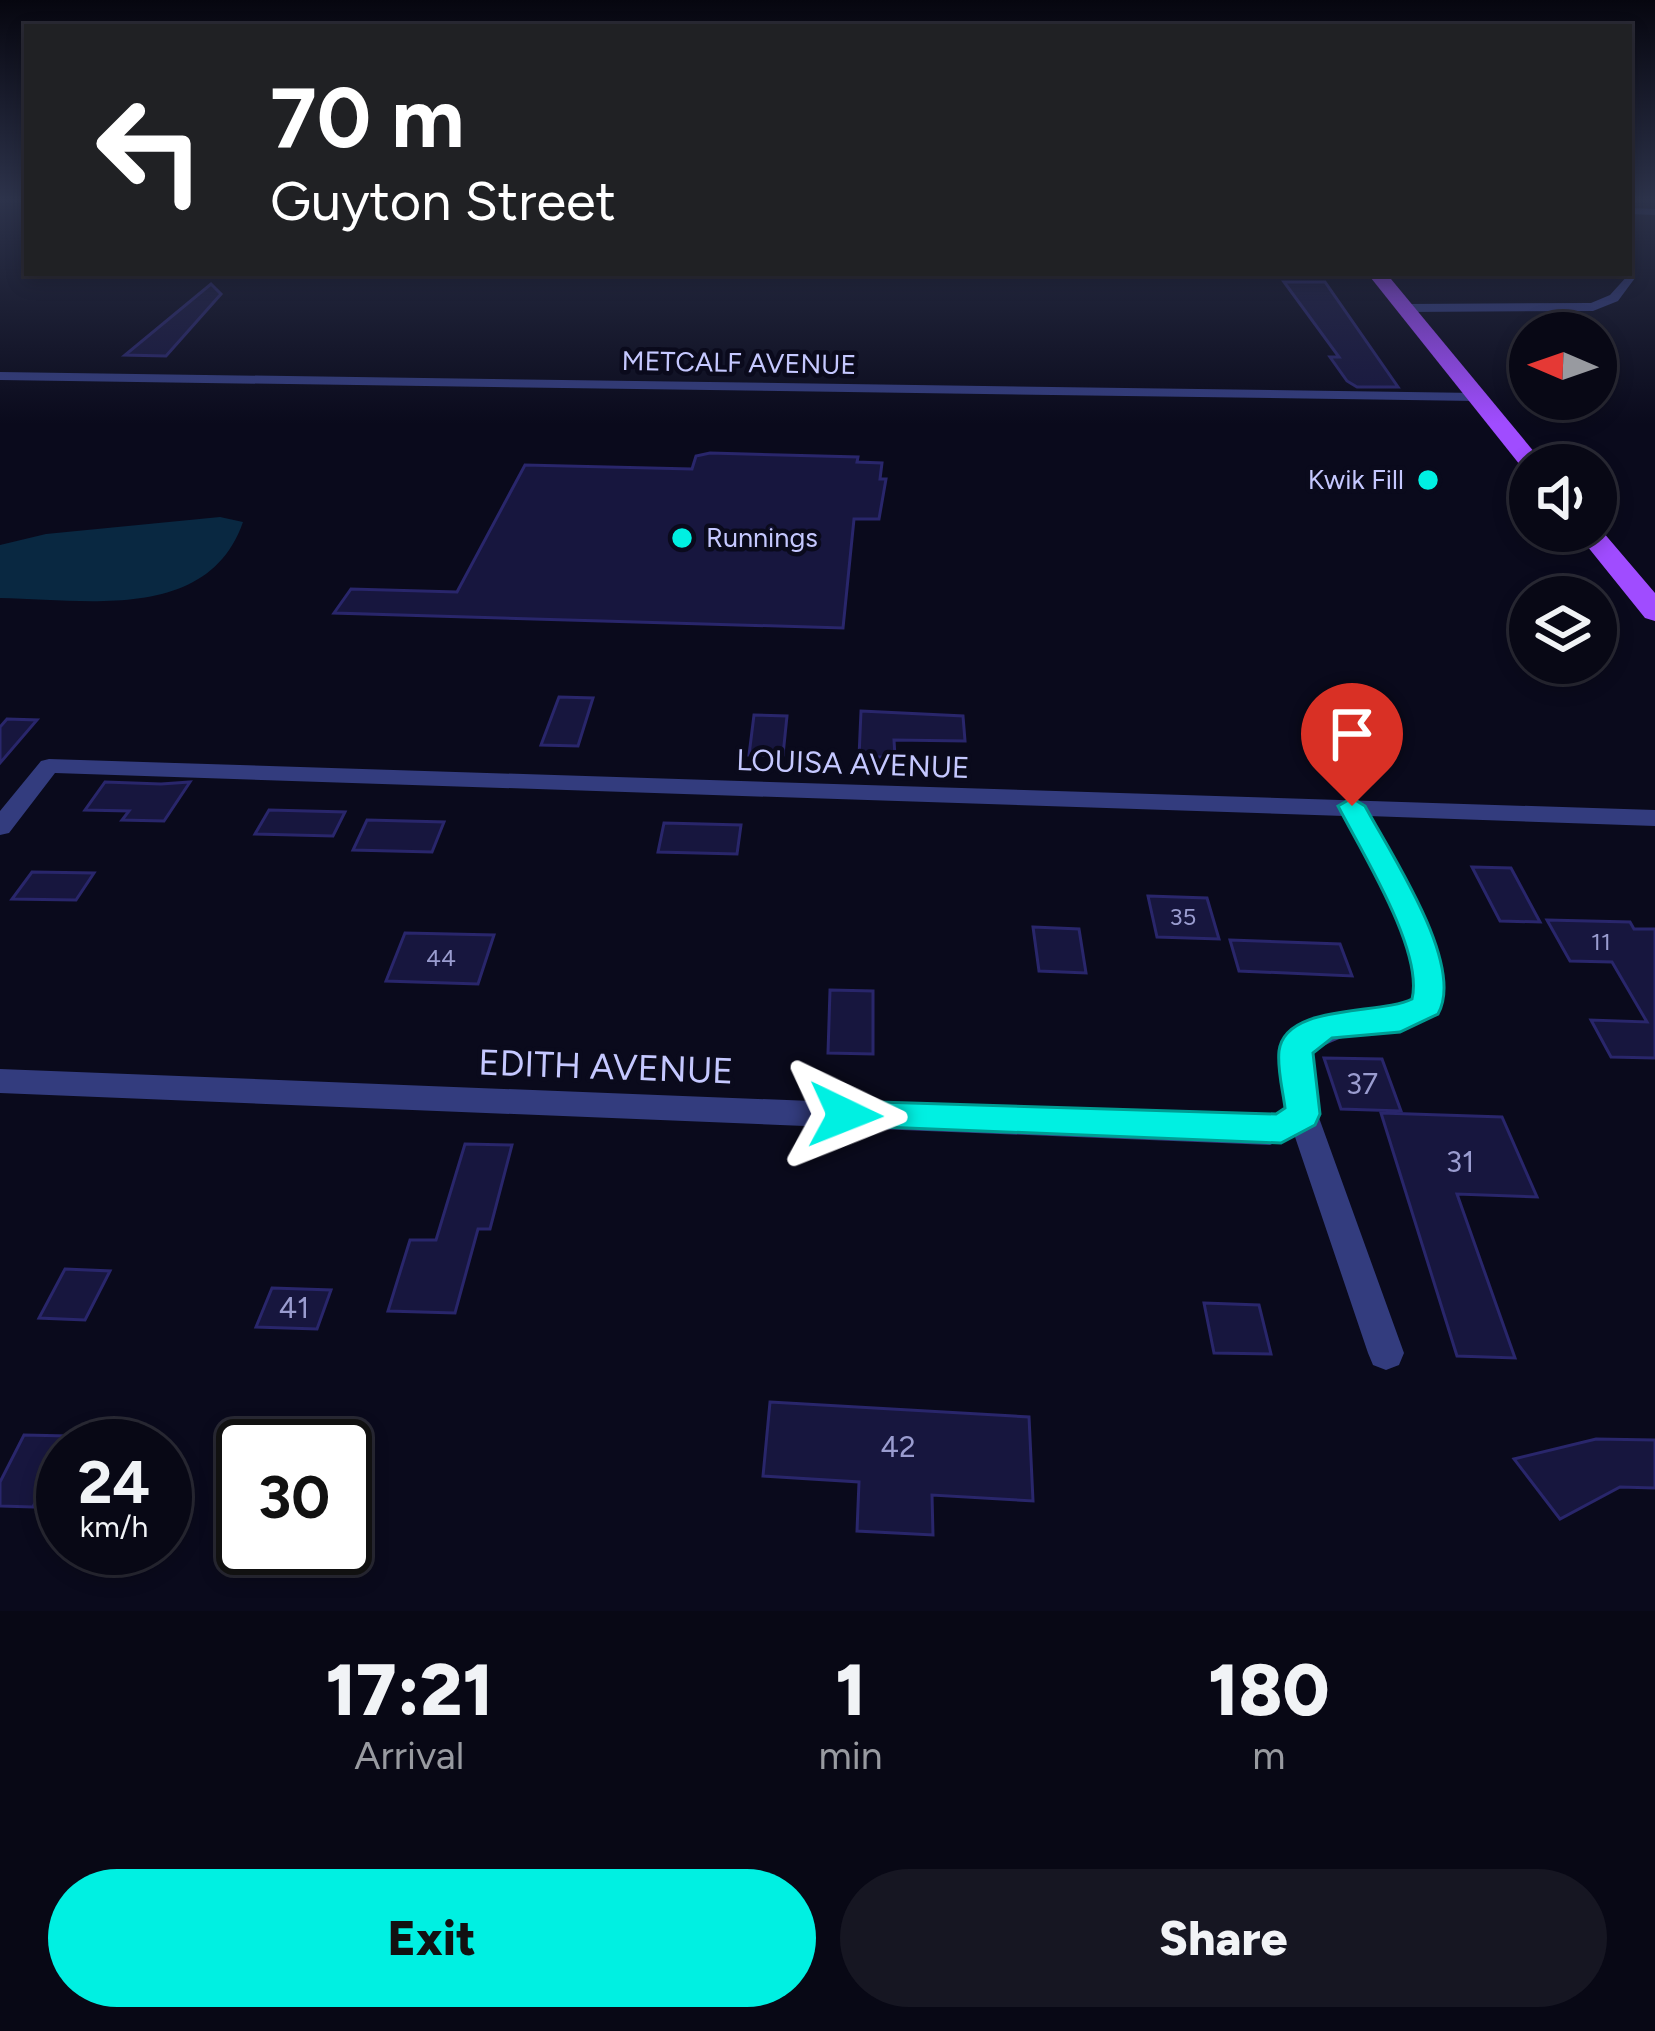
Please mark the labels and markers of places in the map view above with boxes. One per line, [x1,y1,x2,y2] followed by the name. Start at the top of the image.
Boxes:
[1308,463,1404,496] place label: Kwik Fill
[1415,467,1441,493] marker: Kwik Fill
[706,521,818,554] place label: Runnings
[669,525,695,551] marker: Runnings
[1301,683,1403,806] pin

